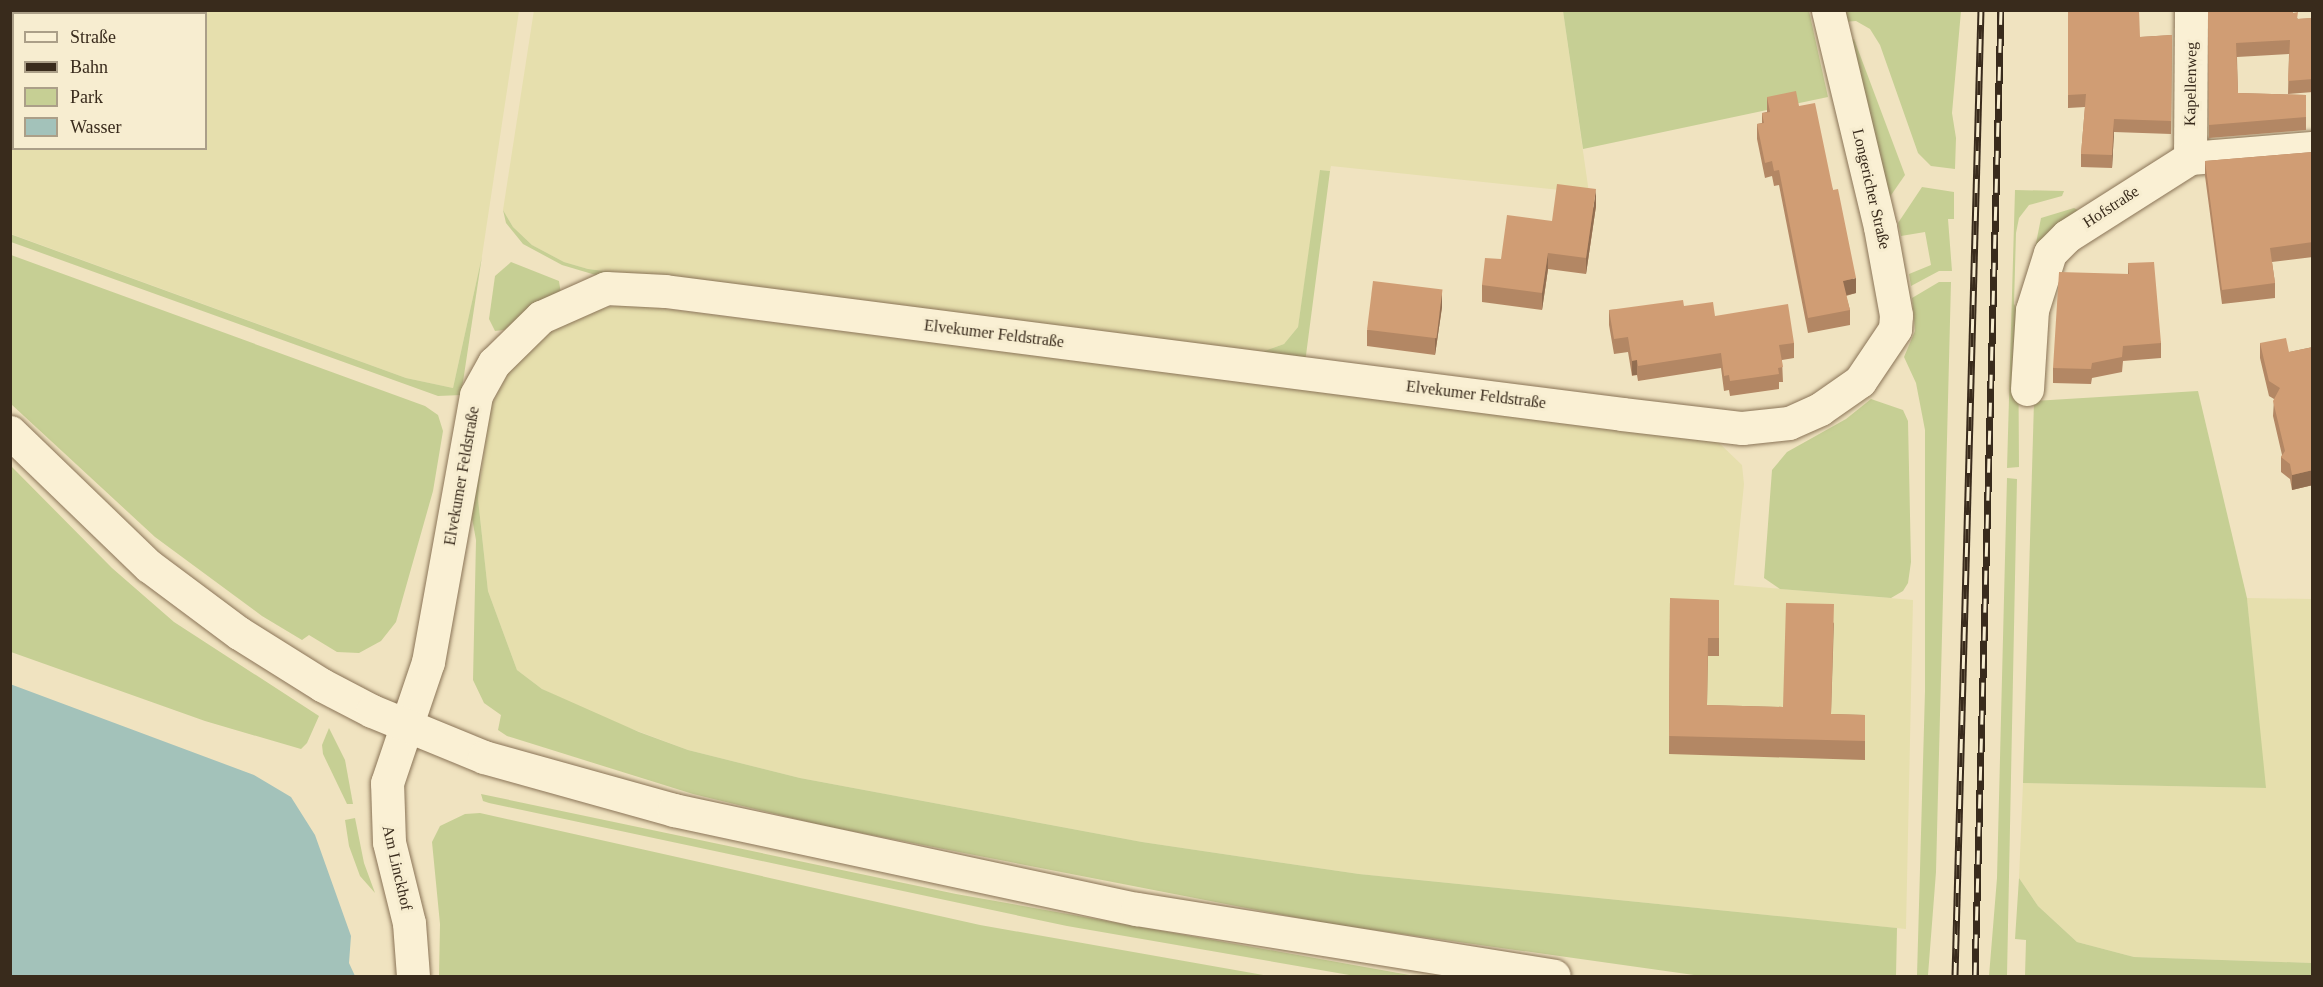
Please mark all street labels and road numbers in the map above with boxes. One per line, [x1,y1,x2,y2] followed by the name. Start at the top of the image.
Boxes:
[2181,42,2201,126] street label: Kapellenweg
[1848,127,1894,251] street label: Longericher Straße
[2079,182,2143,232] street label: Hofstraße
[923,316,1065,352] street label: Elvekumer Feldstraße
[1405,377,1547,413] street label: Elvekumer Feldstraße
[440,405,484,547] street label: Elvekumer Feldstraße
[378,824,416,912] street label: Am Linckhof

